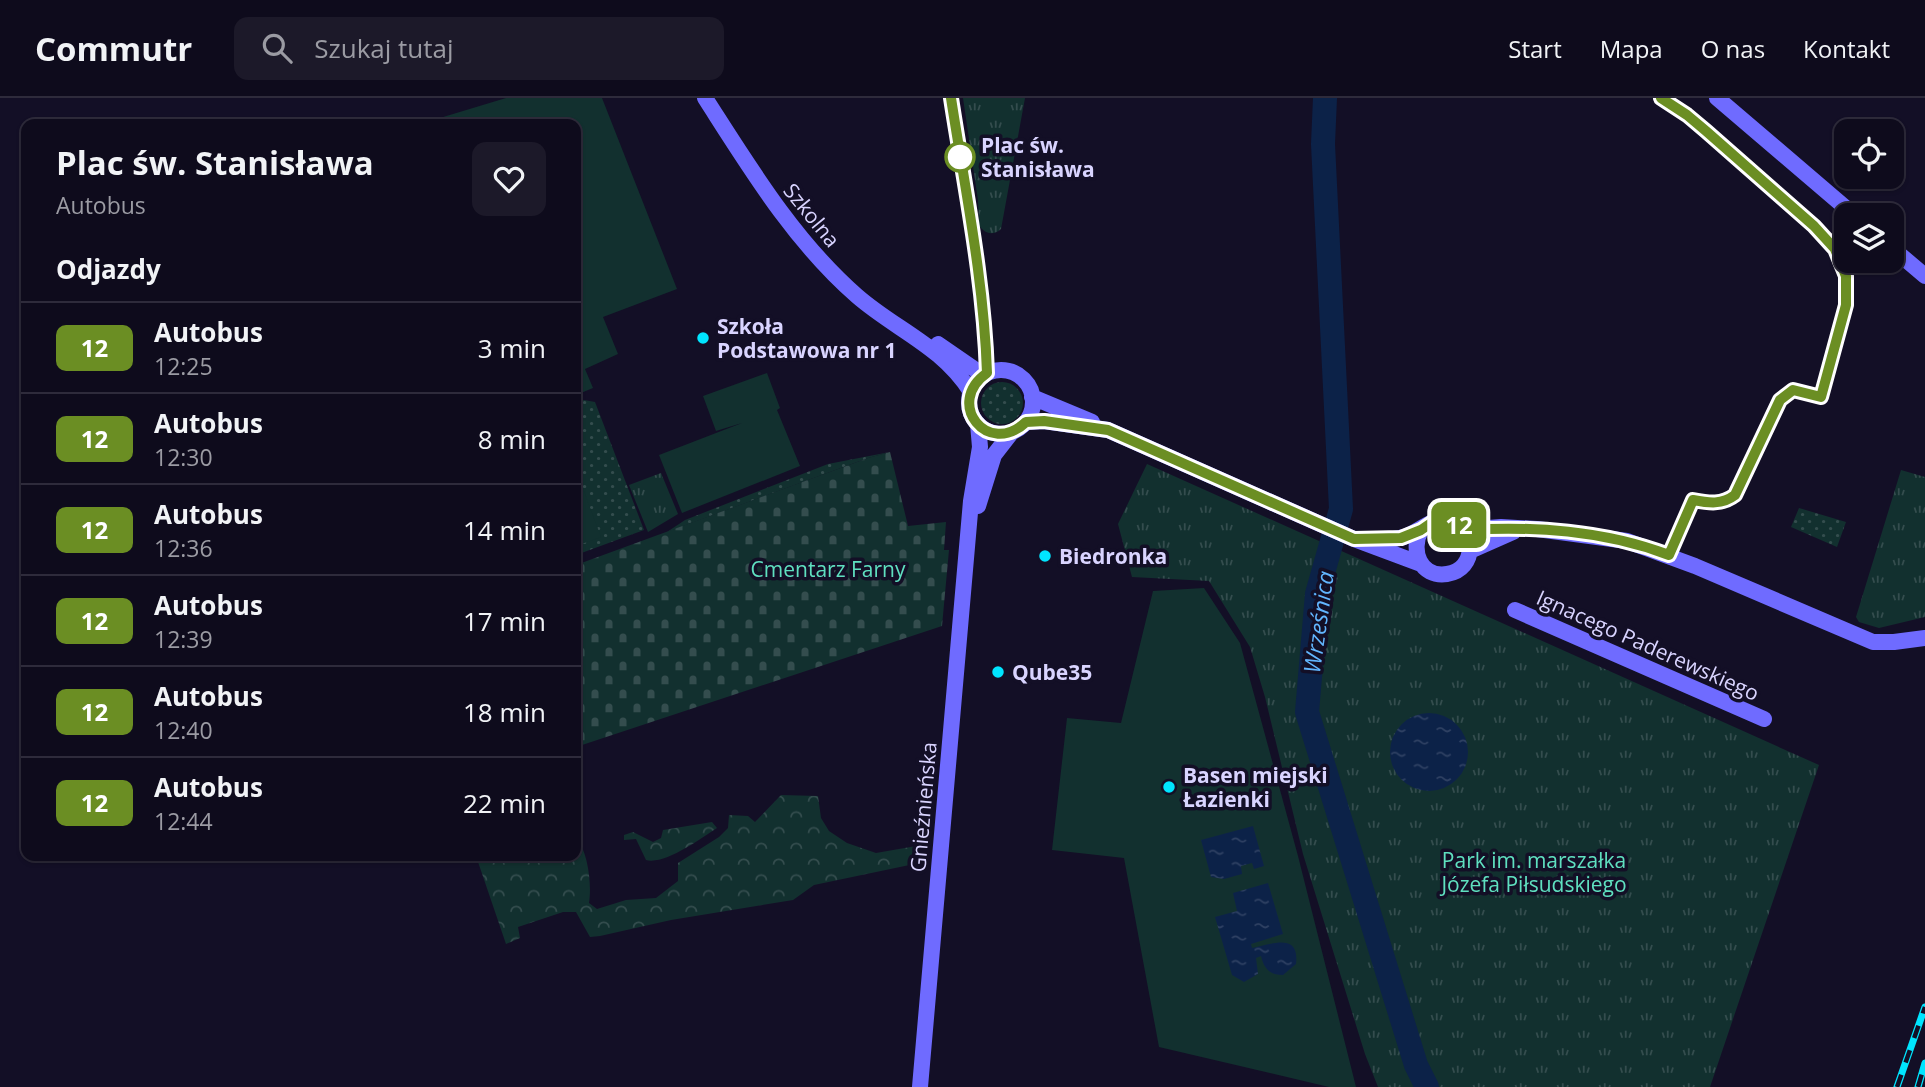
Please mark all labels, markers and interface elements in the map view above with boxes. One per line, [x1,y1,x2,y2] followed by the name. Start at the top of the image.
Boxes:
[234,17,724,80] search box
[35,26,192,71] text: Commutr
[258,29,296,67] icon: search
[314,30,454,66] text: Szukaj tutaj
[1508,32,1562,65] text: Start
[1600,32,1663,65] text: Mapa
[1701,32,1765,65] text: O nas
[1803,32,1890,65] text: Kontakt
[1834,119,1904,273] map controls
[1834,119,1904,189] button: locate
[981,131,1095,183] place label: Plac św. Stanisława
[56,140,374,185] text: Plac św. Stanisława
[472,142,546,216] button: heart
[945,142,975,172] marker: Plac św. Stanisława
[778,177,846,253] street label: Szkolna
[56,189,146,221] text: Autobus
[1834,203,1904,273] button: layers
[56,251,161,287] text: Odjazdy
[717,312,897,364] place label: Szkoła Podstawowa nr 1
[154,314,263,350] text: Autobus
[478,330,546,366] text: 3 min
[695,330,711,346] marker: Szkoła Podstawowa nr 1
[81,331,108,364] text: 12
[154,350,213,382] text: 12:25
[154,405,263,441] text: Autobus
[478,421,546,457] text: 8 min
[81,422,108,455] text: 12
[154,441,213,473] text: 12:30
[154,496,263,532] text: Autobus
[1428,502,1490,548] line badge: 12
[1445,508,1473,541] text: 12
[463,512,546,548] text: 14 min
[81,513,108,546] text: 12
[154,532,213,564] text: 12:36
[1059,542,1167,570] place label: Biedronka
[1037,548,1053,564] marker: Biedronka
[751,555,906,583] park label: Cmentarz Farny
[1295,569,1341,675] water label: Wrześnica
[1532,583,1764,707] street label: Ignacego Paderewskiego
[154,587,263,623] text: Autobus
[463,603,546,639] text: 17 min
[81,604,108,637] text: 12
[154,623,213,655] text: 12:39
[1012,658,1092,686] place label: Qube35
[990,664,1006,680] marker: Qube35
[154,678,263,714] text: Autobus
[463,694,546,730] text: 18 min
[81,695,108,728] text: 12
[154,714,213,746] text: 12:40
[903,741,943,873] street label: Gnieźnieńska
[1183,761,1328,813] place label: Basen miejski Łazienki
[154,769,263,805] text: Autobus
[1161,779,1177,795] marker: Basen miejski Łazienki
[463,785,546,821] text: 22 min
[81,786,108,819] text: 12
[154,805,213,837] text: 12:44
[1439,846,1627,898] park label: Park im. marszałka Józefa Piłsudskiego

